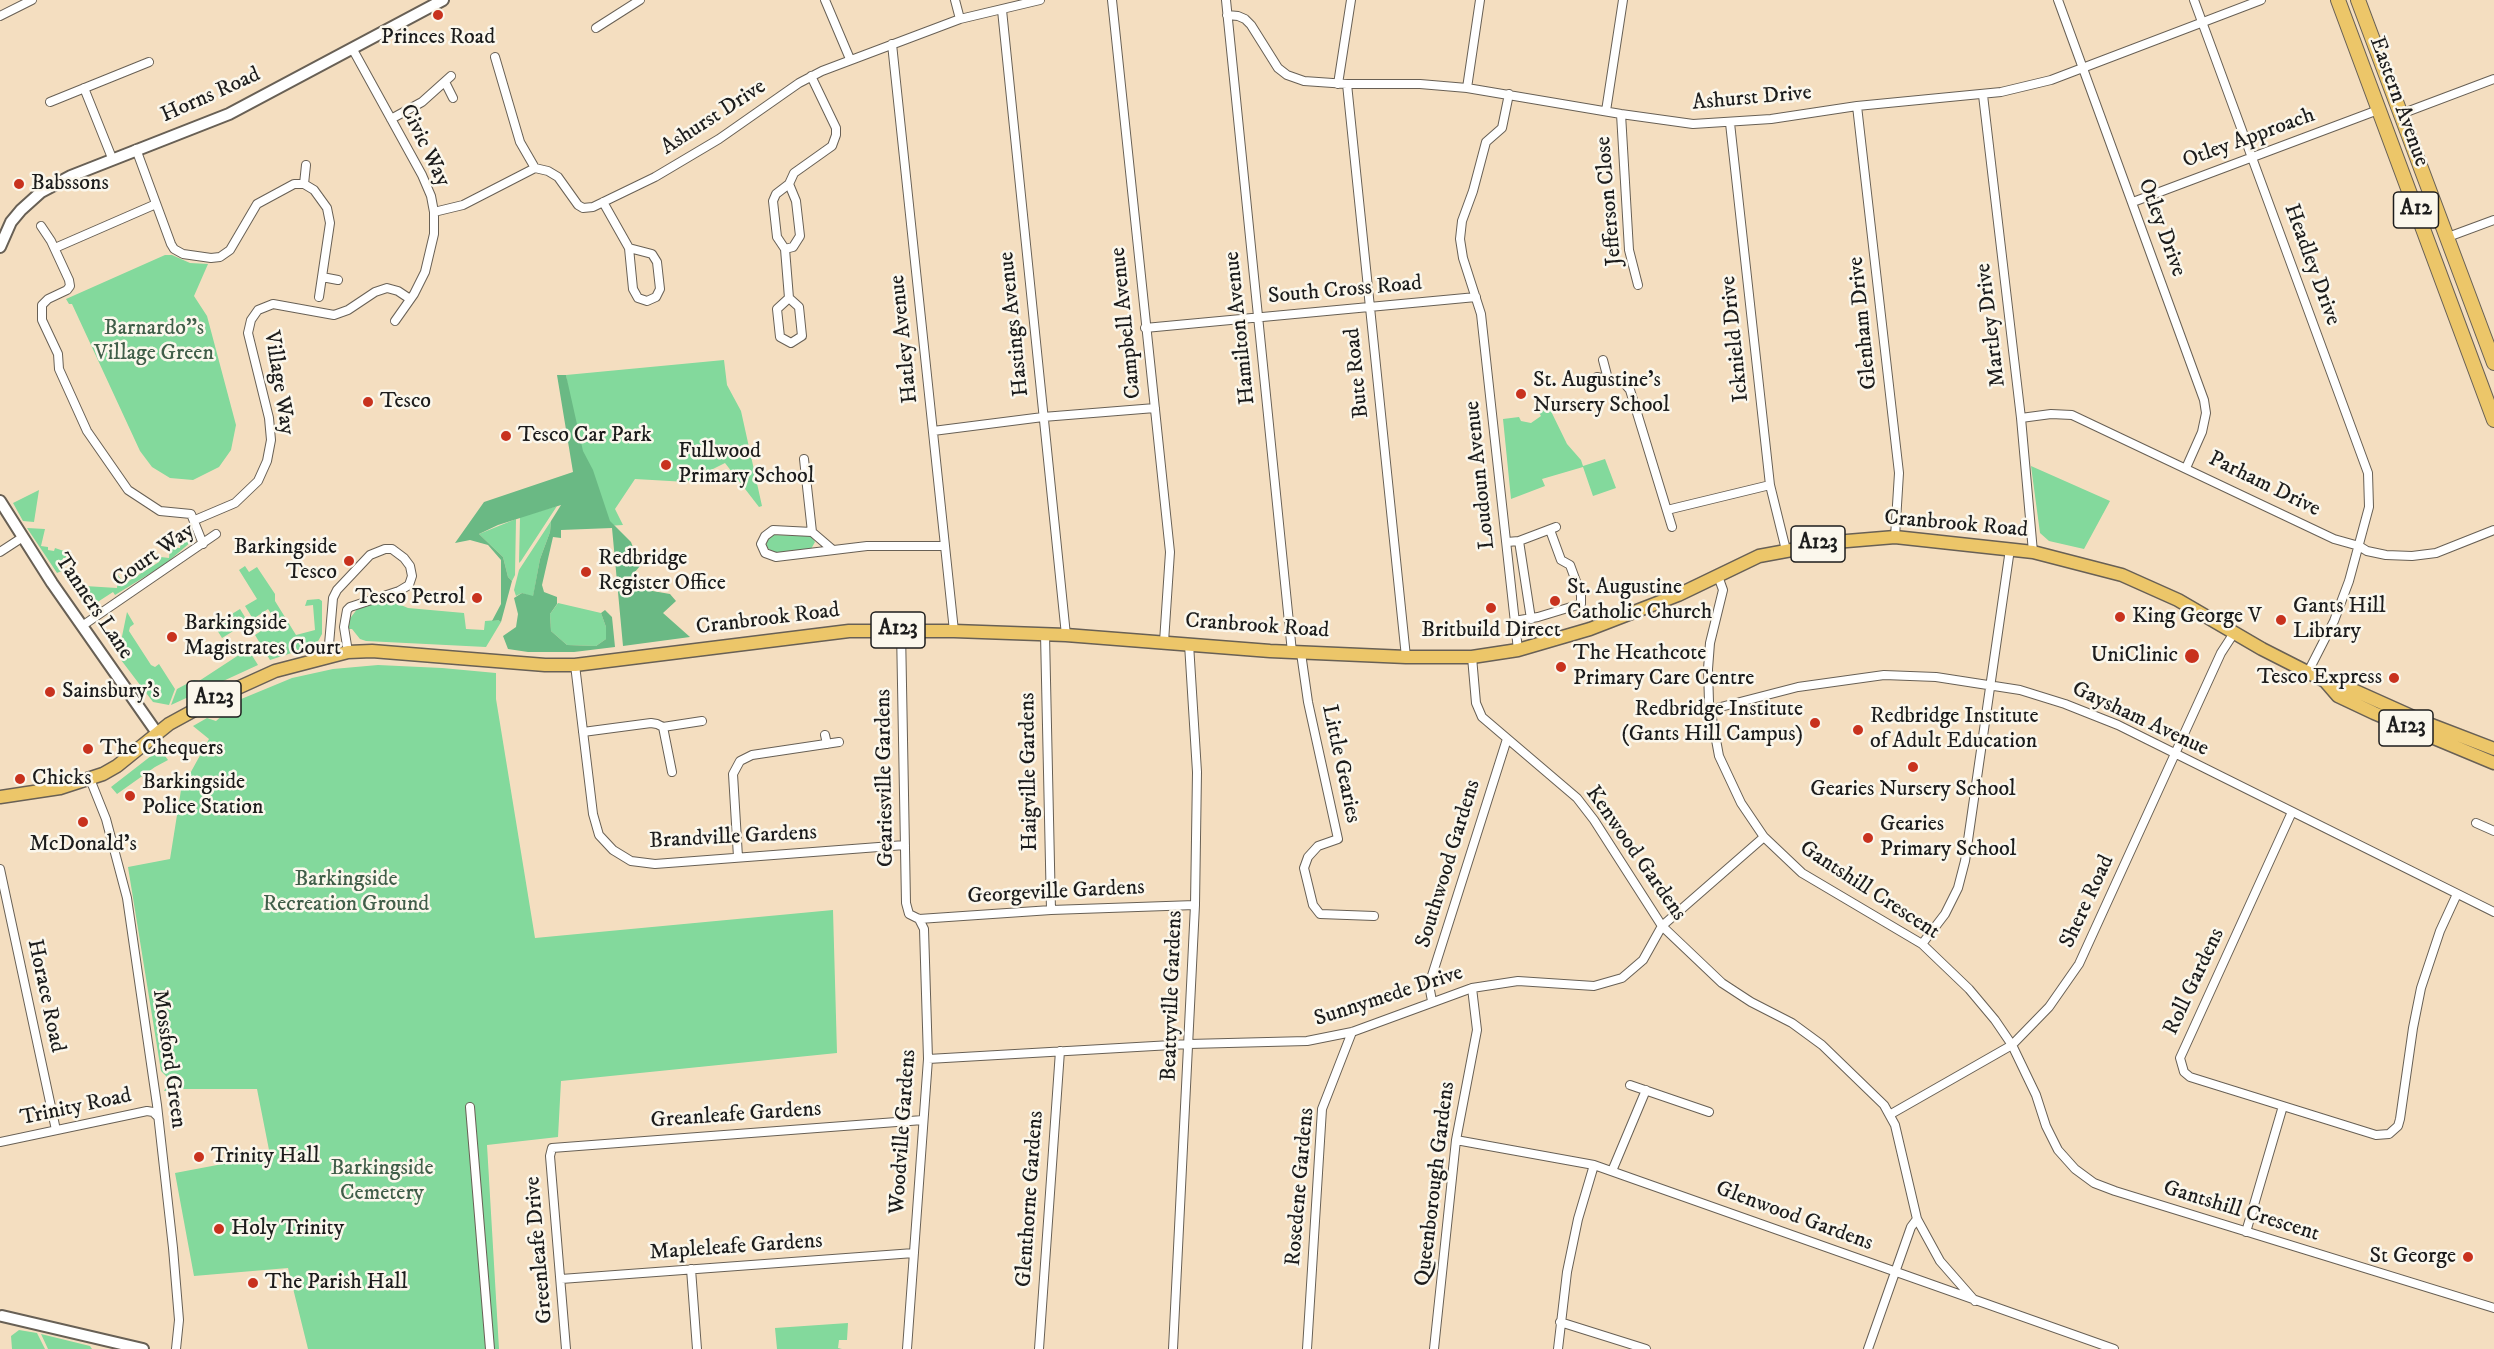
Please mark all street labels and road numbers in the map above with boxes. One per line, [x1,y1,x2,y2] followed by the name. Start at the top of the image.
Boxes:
[2362,33,2434,171] street label: Eastern Avenue
[157,62,265,130] street label: Horns Road
[657,74,771,162] street label: Ashurst Drive
[1691,81,1813,117] street label: Ashurst Drive
[393,101,455,191] street label: Civic Way
[2179,103,2319,175] street label: Otley Approach
[1591,135,1629,267] street label: Jefferson Close
[2131,175,2191,281] street label: Otley Drive
[2394,192,2438,228] road number: A12
[2277,201,2345,329] street label: Headley Drive
[1106,246,1148,400] street label: Campbell Avenue
[994,250,1036,398] street label: Hastings Avenue
[1220,250,1262,406] street label: Hamilton Avenue
[1844,255,1884,391] street label: Glenham Drive
[1971,262,2013,388] street label: Martley Drive
[1267,271,1423,311] street label: South Cross Road
[885,273,925,405] street label: Hatley Avenue
[1716,275,1756,403] street label: Icknield Drive
[1340,326,1376,420] street label: Bute Road
[257,329,299,437] street label: Village Way
[1460,399,1502,551] street label: Loudoun Avenue
[2204,447,2324,523] street label: Parham Drive
[1883,506,2029,544] street label: Cranbrook Road
[108,518,200,594] street label: Court Way
[1791,526,1845,562] road number: A123
[48,549,138,665] street label: Tanners Lane
[695,598,841,642] street label: Cranbrook Road
[1184,609,1330,645] street label: Cranbrook Road
[871,612,925,648] road number: A123
[2067,677,2213,763] street label: Gaysham Avenue
[187,681,241,717] road number: A123
[871,689,901,867] street label: Geariesville Gardens
[1015,692,1045,852] street label: Haigville Gardens
[1315,703,1365,825] street label: Little Gearies
[2379,710,2433,746] road number: A123
[1411,777,1487,951] street label: Southwood Gardens
[1579,781,1691,927] street label: Kenwood Gardens
[649,820,817,856] street label: Brandville Gardens
[1794,836,1944,946] street label: Gantshill Crescent
[2055,851,2121,953] street label: Shere Road
[967,875,1145,911] street label: Georgeville Gardens
[1157,910,1189,1082] street label: Beattyville Gardens
[2159,924,2231,1040] street label: Roll Gardens
[20,937,70,1055] street label: Horace Road
[1311,961,1467,1033] street label: Sunnymede Drive
[145,988,191,1130] street label: Mossford Green
[885,1049,923,1215] street label: Woodville Gardens
[1410,1080,1462,1288] street label: Queenborough Gardens
[18,1083,134,1133] street label: Trinity Road
[650,1097,822,1135] street label: Greanleafe Gardens
[1281,1107,1321,1267] street label: Rosedene Gardens
[1012,1110,1050,1288] street label: Glenthorne Gardens
[520,1175,560,1325] street label: Greenleafe Drive
[1712,1176,1876,1258] street label: Glenwood Gardens
[2160,1176,2322,1248] street label: Gantshill Crescent
[649,1229,823,1267] street label: Mapleleafe Gardens

